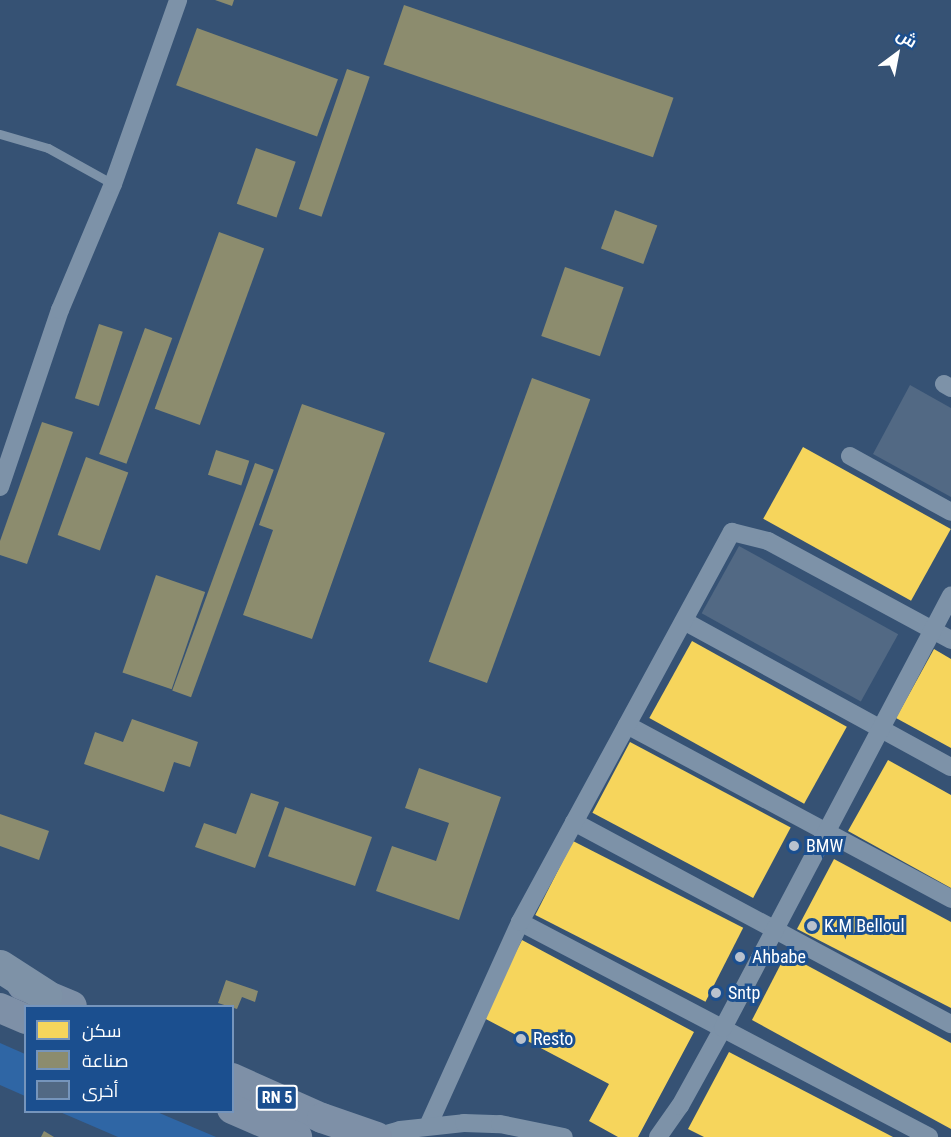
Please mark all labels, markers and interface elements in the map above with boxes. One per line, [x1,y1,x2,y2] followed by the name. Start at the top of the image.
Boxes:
[867,24,927,84] north arrow
[893,25,921,52] text: ش
[806,835,843,857] place label: BMW
[787,839,801,853] marker: BMW
[824,915,905,937] place label: K.M Belloul
[805,919,819,933] marker: K.M Belloul
[752,946,806,968] place label: Ahbabe
[733,950,747,964] marker: Ahbabe
[728,982,760,1004] place label: Sntp
[709,986,723,1000] marker: Sntp
[24,1005,234,1113] legend
[82,1020,121,1041] text: سكن
[533,1028,573,1050] place label: Resto
[514,1032,528,1046] marker: Resto
[82,1050,128,1071] text: صناعة
[82,1080,118,1101] text: أخرى
[254,1085,300,1111] road number: RN 5

